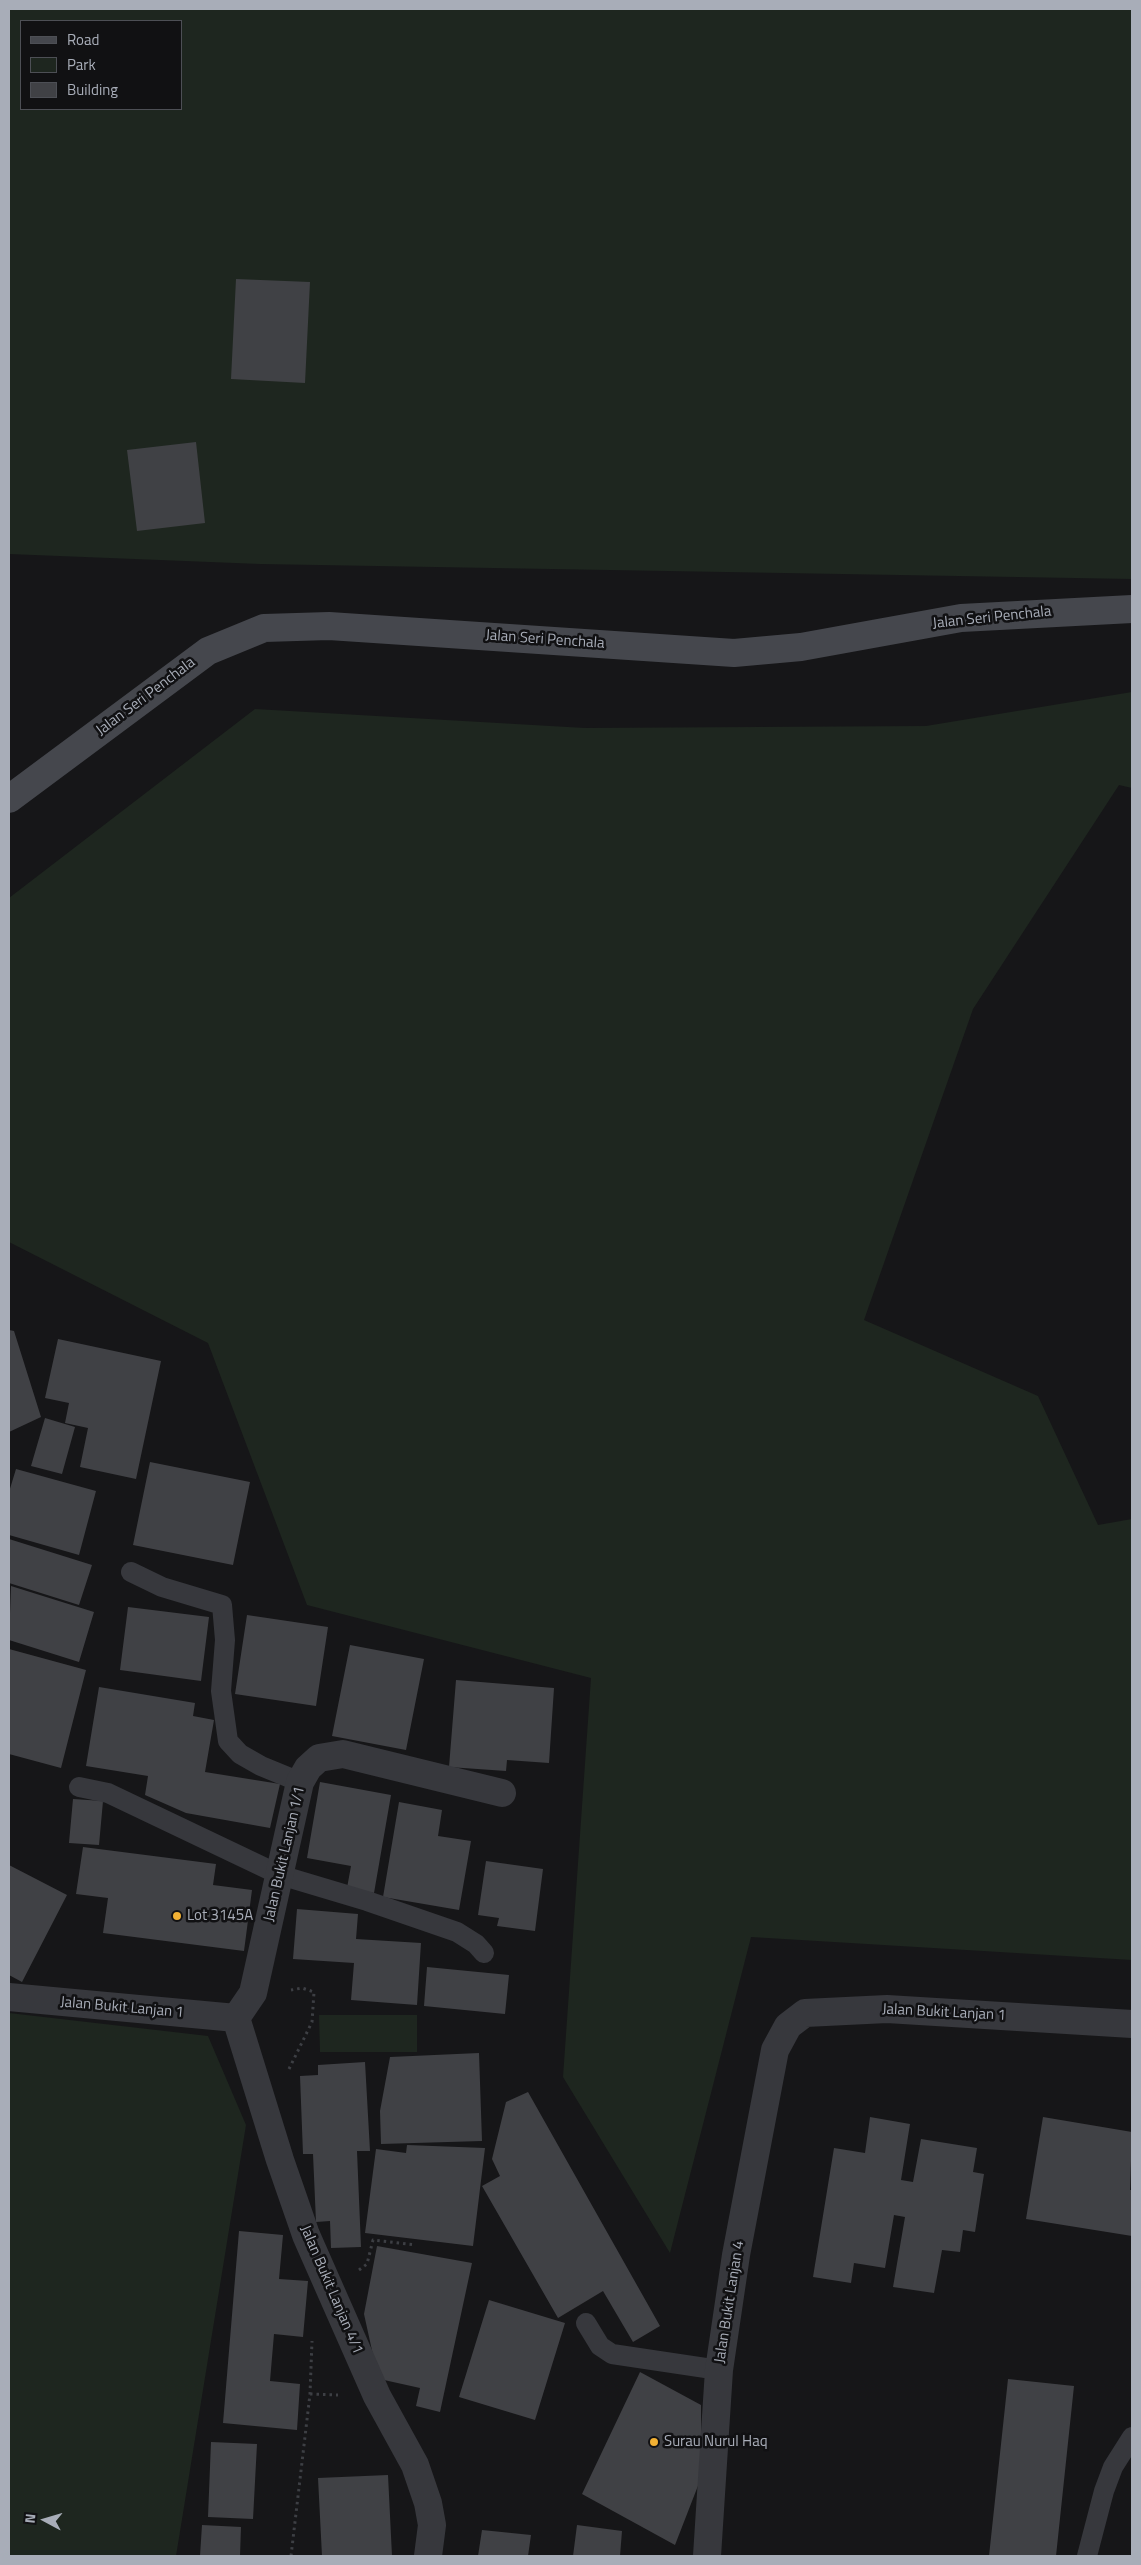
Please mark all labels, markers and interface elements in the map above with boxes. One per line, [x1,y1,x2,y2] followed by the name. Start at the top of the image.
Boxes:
[20,20,182,110] legend
[67,28,99,51] text: Road
[67,53,96,76] text: Park
[67,78,118,101] text: Building
[932,603,1052,633] street label: Jalan Seri Penchala
[485,627,605,653] street label: Jalan Seri Penchala
[93,654,199,740] street label: Jalan Seri Penchala
[261,1785,309,1923] street label: Jalan Bukit Lanjan 1/1
[187,1907,253,1925] place label: Lot 3145A
[171,1910,183,1922] marker: Lot 3145A
[60,1994,184,2022] street label: Jalan Bukit Lanjan 1
[882,2001,1006,2025] street label: Jalan Bukit Lanjan 1
[296,2223,366,2357] street label: Jalan Bukit Lanjan 4/1
[711,2239,749,2365] street label: Jalan Bukit Lanjan 4
[664,2433,768,2451] place label: Surau Nurul Haq
[648,2436,660,2448] marker: Surau Nurul Haq
[20,2495,70,2545] north arrow
[19,2512,41,2524] text: N

